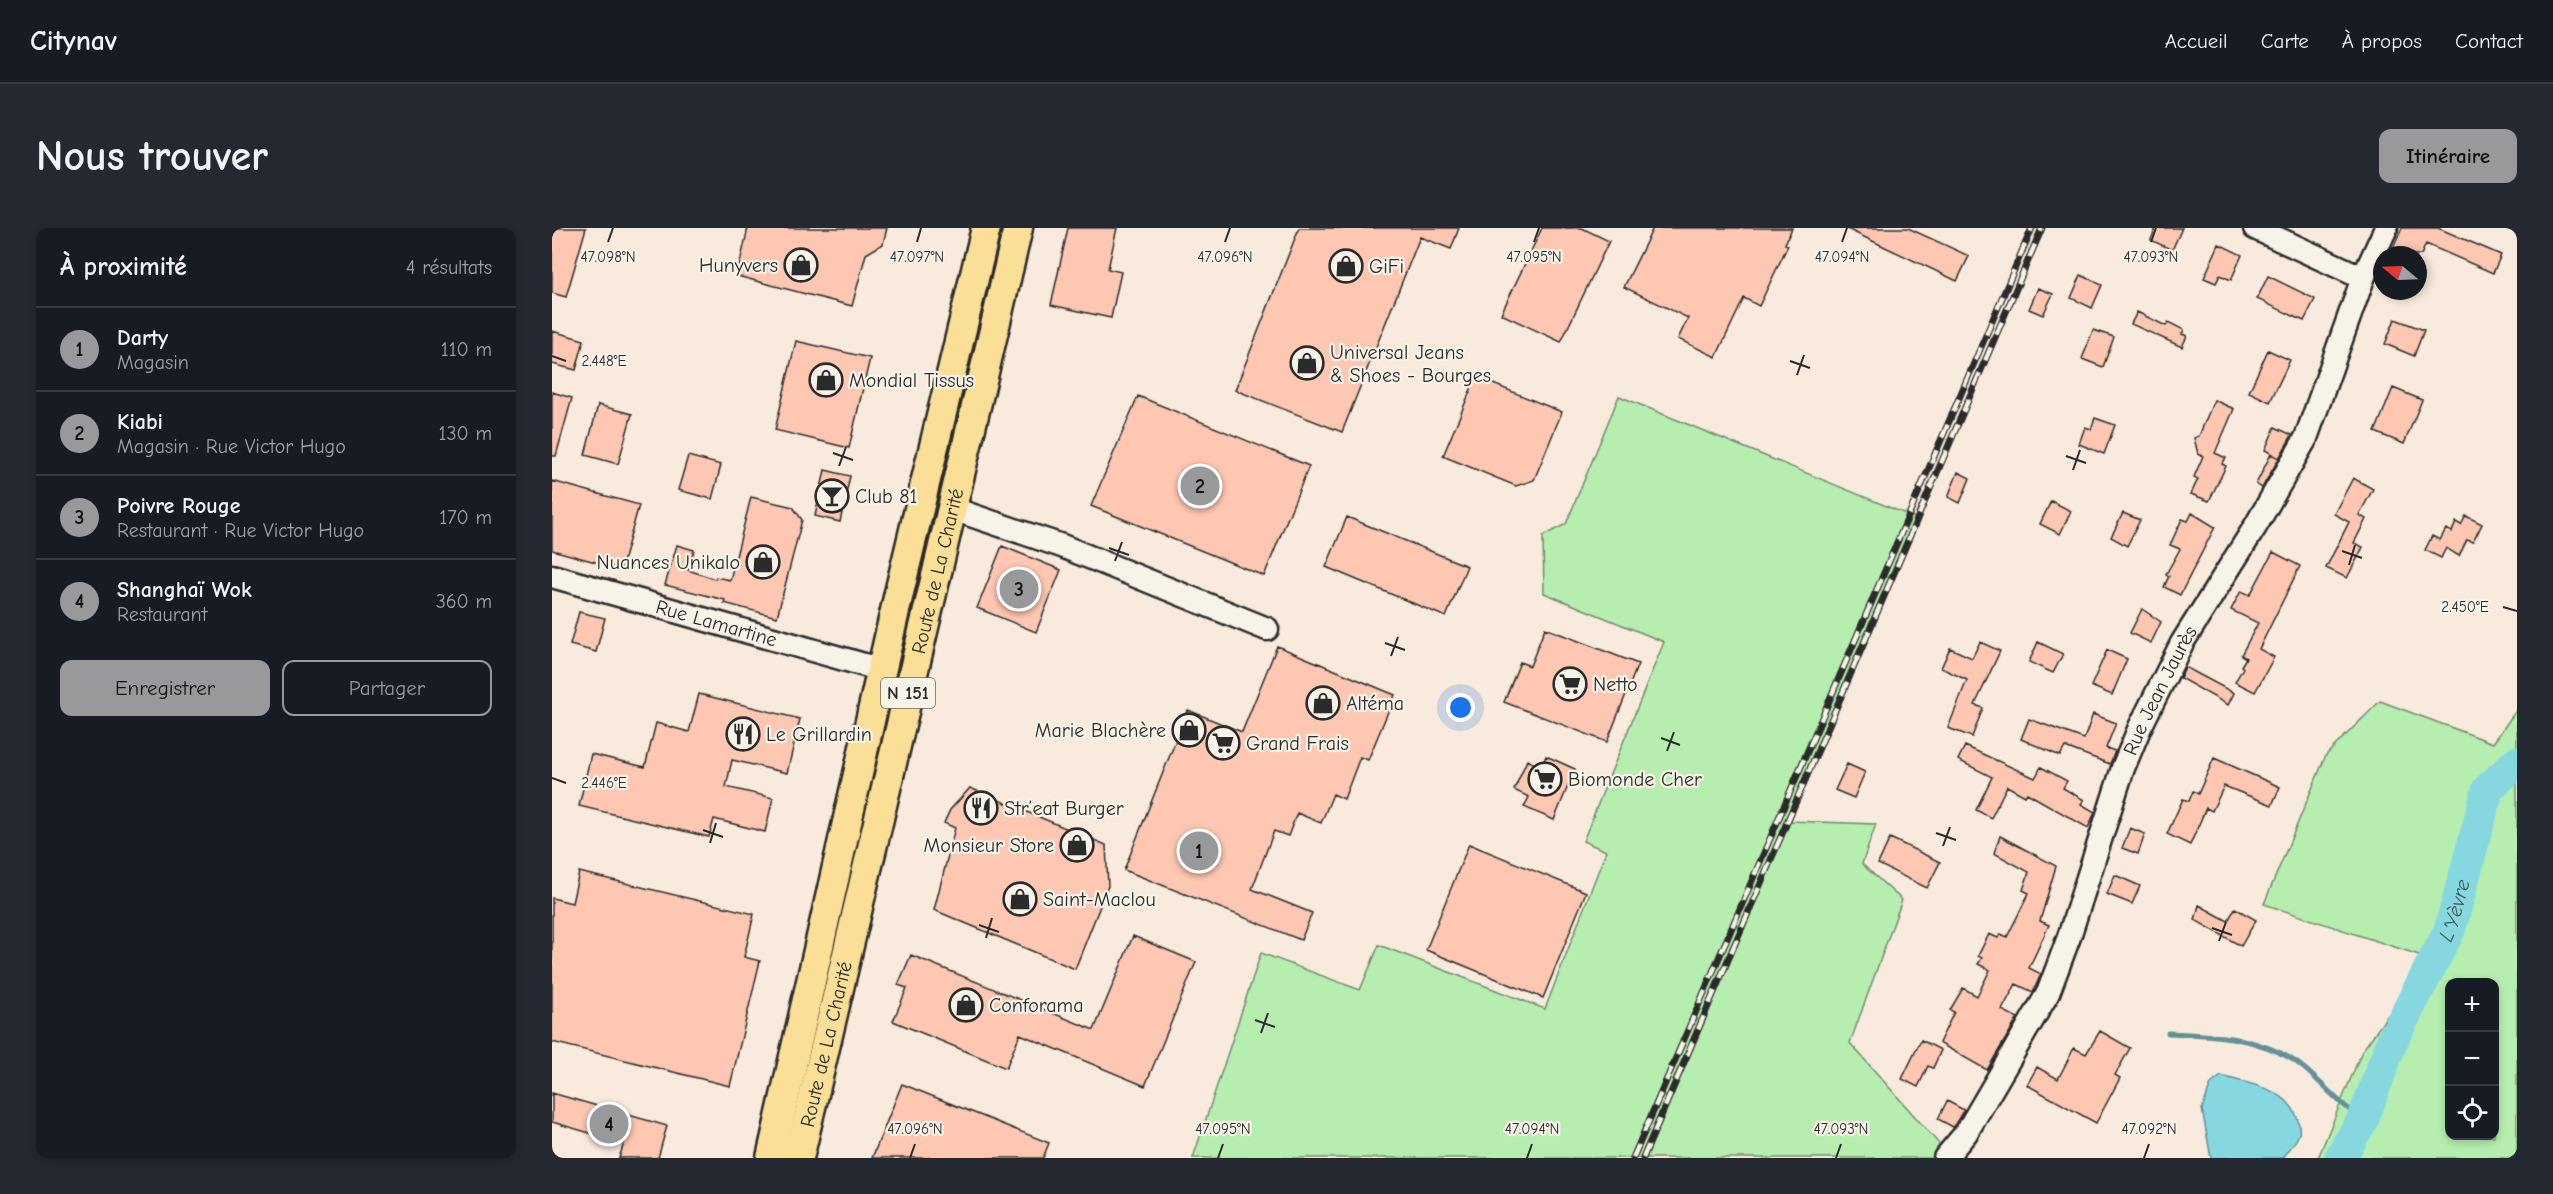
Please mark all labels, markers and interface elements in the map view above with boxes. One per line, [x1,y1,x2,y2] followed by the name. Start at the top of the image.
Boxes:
[30,25,117,57] text: Citynav
[2165,29,2228,53] text: Accueil
[2261,29,2309,53] text: Carte
[2342,29,2422,53] text: À propos
[2455,29,2523,53] text: Contact
[2379,129,2517,183] button: Itinéraire
[36,132,268,181] text: Nous trouver
[2373,246,2427,300] north arrow
[783,247,819,283] shop icon: Hunyvers
[580,248,636,266] text: 47.098°N
[890,248,944,266] text: 47.097°N
[1197,248,1253,266] text: 47.096°N
[1328,248,1364,284] shop icon: GiFi
[1506,248,1562,266] text: 47.095°N
[1815,248,1869,266] text: 47.094°N
[2124,248,2178,266] text: 47.093°N
[60,252,187,282] text: À proximité
[699,254,778,277] place label: Hunyvers
[1369,255,1404,278] place label: GiFi
[406,256,492,279] text: 4 résultats
[117,325,168,351] text: Darty
[76,338,83,361] text: 1
[441,338,492,361] text: 110 m
[1330,341,1491,387] place label: Universal Jeans & Shoes - Bourges
[1289,345,1325,381] shop icon: Universal Jeans & Shoes - Bourges
[117,351,189,374] text: Magasin
[581,352,627,370] text: 2.448°E
[808,362,844,398] shop icon: Mondial Tissus
[849,369,974,392] place label: Mondial Tissus
[117,409,163,435] text: Kiabi
[75,422,84,445] text: 2
[439,422,492,445] text: 130 m
[117,435,346,458] text: Magasin · Rue Victor Hugo
[1180,464,1220,508] pin: 2
[814,478,850,514] bar icon: Club 81
[855,485,917,508] place label: Club 81
[907,486,968,656] street label: Route de La Charité
[117,493,241,519] text: Poivre Rouge
[75,506,84,529] text: 3
[439,506,492,529] text: 170 m
[117,519,364,542] text: Restaurant · Rue Victor Hugo
[745,544,781,580] shop icon: Nuances Unikalo
[597,551,740,574] place label: Nuances Unikalo
[1000,566,1038,612] pin: 3
[117,577,252,603] text: Shanghaï Wok
[75,590,84,613] text: 4
[436,590,492,613] text: 360 m
[653,595,780,651] street label: Rue Lamartine
[2441,598,2489,616] text: 2.450°E
[117,603,207,626] text: Restaurant
[2118,621,2202,758] street label: Rue Jean Jaurès
[60,660,270,716] button: Enregistrer
[282,660,492,716] button: Partager
[1552,666,1588,702] supermarket icon: Netto
[1593,673,1638,696] place label: Netto
[881,678,935,708] road number: N 151
[1305,685,1341,721] shop icon: Altéma
[1346,692,1404,715] place label: Altéma
[1446,693,1475,722] your location
[1171,712,1207,748] shop icon: Marie Blachère
[725,716,761,752] restaurant icon: Le Grillardin
[1035,719,1166,742] place label: Marie Blachère
[766,723,872,746] place label: Le Grillardin
[1205,725,1241,761] supermarket icon: Grand Frais
[1246,732,1349,755] place label: Grand Frais
[1527,761,1563,797] supermarket icon: Biomonde Cher
[1568,768,1702,791] place label: Biomonde Cher
[581,774,627,792] text: 2.446°E
[963,790,999,826] restaurant icon: Str’eat Burger
[1004,797,1124,820] place label: Str’eat Burger
[1059,827,1095,863] shop icon: Monsieur Store
[1180,828,1218,874] pin: 1
[924,834,1054,857] place label: Monsieur Store
[2434,876,2475,945] water label: L'Yèvre
[1002,881,1038,917] shop icon: Saint-Maclou
[1043,888,1156,911] place label: Saint-Maclou
[795,959,856,1129] street label: Route de La Charité
[2445,978,2499,1140] map controls
[2445,978,2499,1032] button: +
[948,987,984,1023] shop icon: Conforama
[989,994,1083,1017] place label: Conforama
[2445,1032,2499,1086] button: −
[2445,1086,2499,1140] button: locate
[590,1102,628,1146] pin: 4
[887,1120,943,1138] text: 47.096°N
[1195,1120,1251,1138] text: 47.095°N
[1505,1120,1559,1138] text: 47.094°N
[1814,1120,1868,1138] text: 47.093°N
[2121,1120,2177,1138] text: 47.092°N

